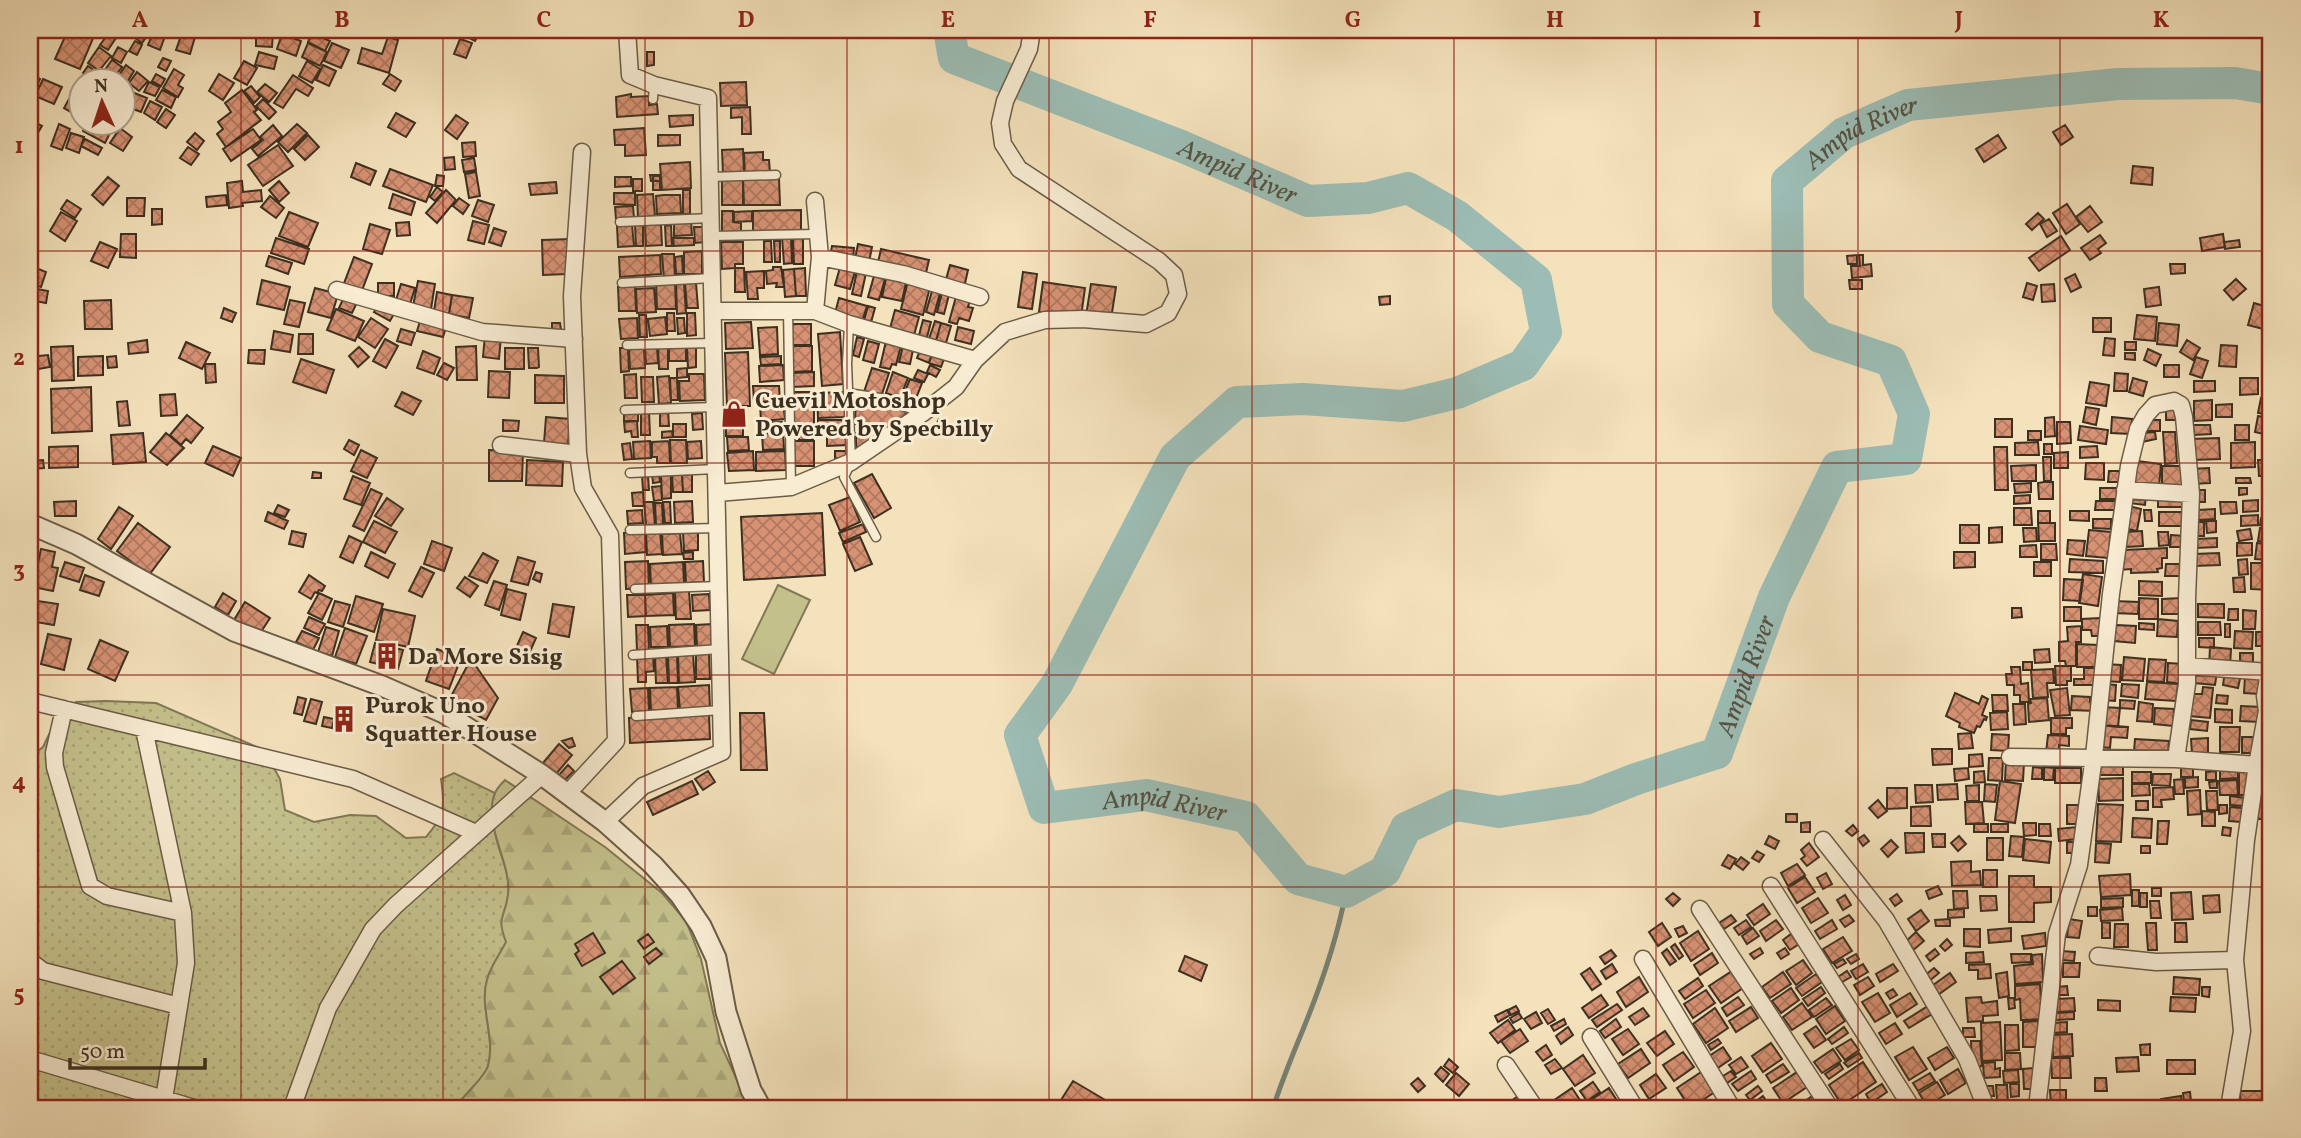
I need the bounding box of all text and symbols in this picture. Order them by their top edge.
text: A [132,5,148,37]
text: B [334,5,350,37]
text: C [537,5,551,37]
text: D [738,5,755,37]
text: E [941,5,955,37]
text: F [1143,5,1157,37]
text: G [1345,5,1361,37]
text: H [1546,5,1564,37]
text: I [1753,5,1761,37]
text: J [1954,5,1963,37]
text: K [2153,5,2170,37]
north arrow [66,66,136,136]
text: N [94,74,109,100]
water label: Ampid River [1796,88,1919,180]
water label: Ampid River [1171,130,1303,214]
text: 1 [14,131,24,163]
text: 2 [13,343,25,375]
place label: Cuevil Motoshop Powered by Specbilly [755,385,994,447]
shop icon: Cuevil Motoshop Powered by Specbilly [719,399,749,429]
text: 3 [13,555,25,587]
water label: Ampid River [1708,610,1786,743]
building icon: Da More Sisig [372,641,402,671]
place label: Da More Sisig [408,641,563,675]
place label: Purok Uno Squatter House [365,690,537,752]
building icon: Purok Uno Squatter House [329,704,359,734]
text: 4 [12,767,26,799]
water label: Ampid River [1099,778,1230,832]
text: 5 [13,979,25,1011]
scale bar [70,1026,205,1070]
text: 50 m [80,1038,125,1067]

